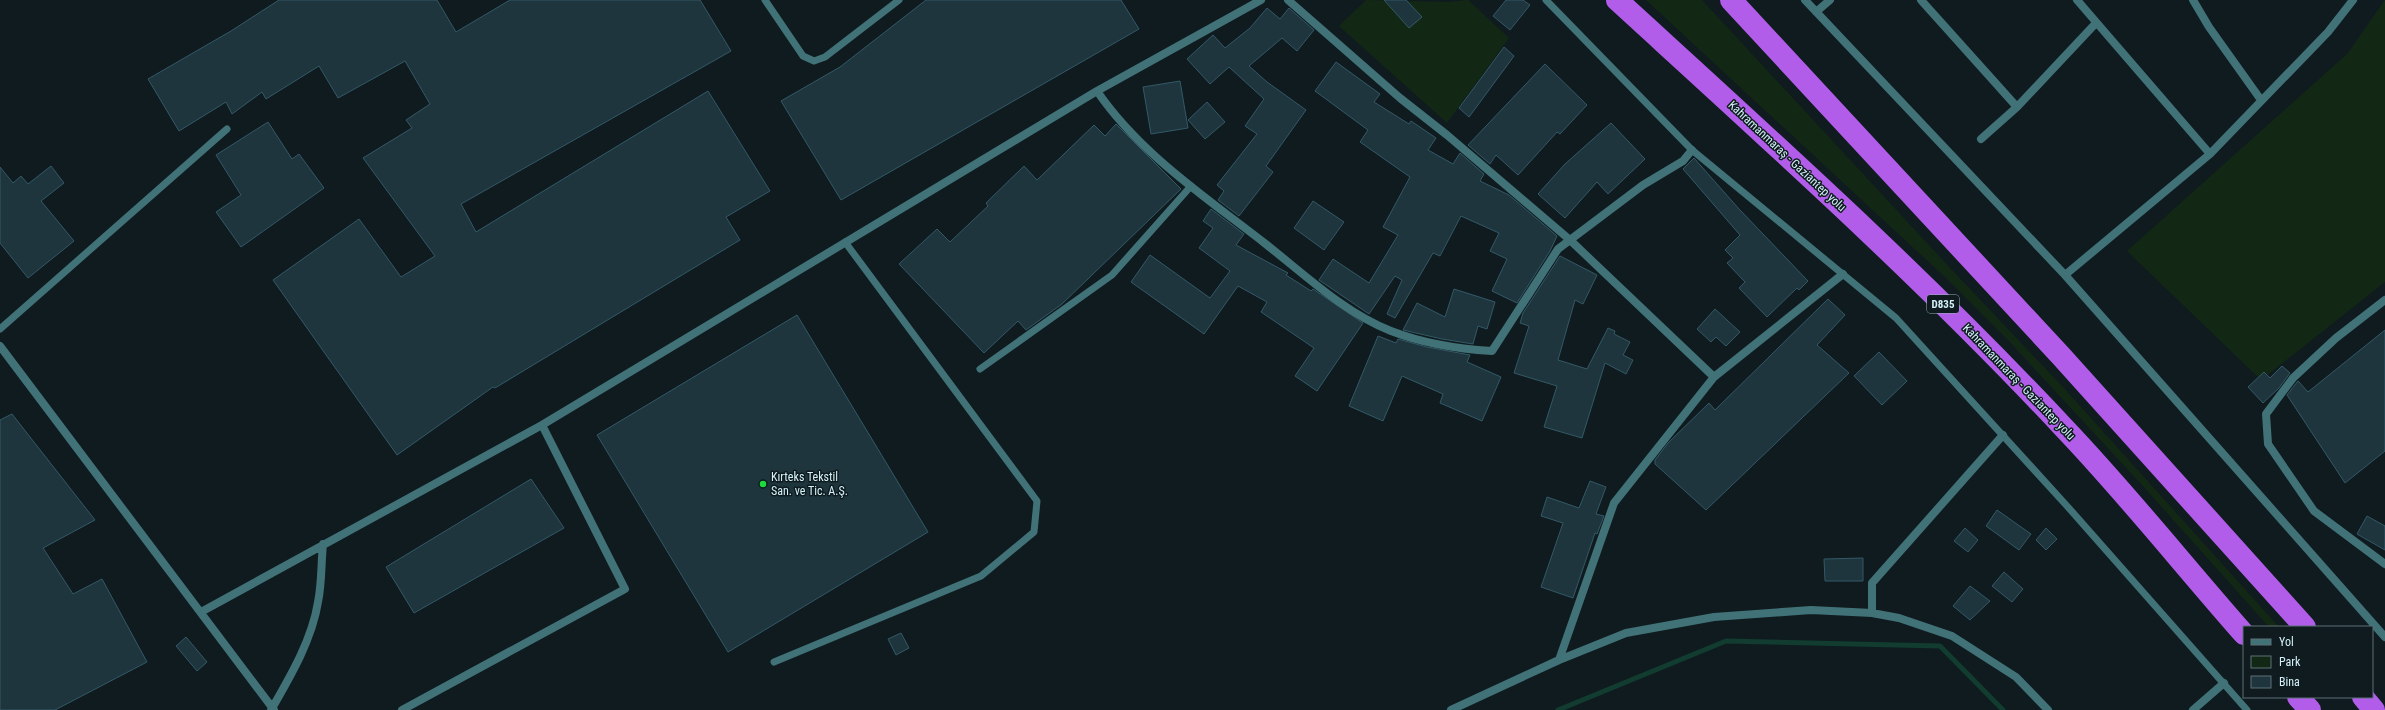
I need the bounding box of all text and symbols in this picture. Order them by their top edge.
street label: Kahramanmaraş - Gaziantep yolu [1725,98,1849,214]
road number: D835 [1927,295,1959,313]
street label: Kahramanmaraş - Gaziantep yolu [1960,321,2078,443]
place label: Kırteks Tekstil San. ve Tic. A.Ş. [771,470,848,498]
marker: Kırteks Tekstil San. ve Tic. A.Ş. [758,479,768,489]
legend [2243,626,2373,698]
text: Yol [2279,635,2294,649]
text: Park [2279,655,2301,669]
text: Bina [2279,675,2300,689]

